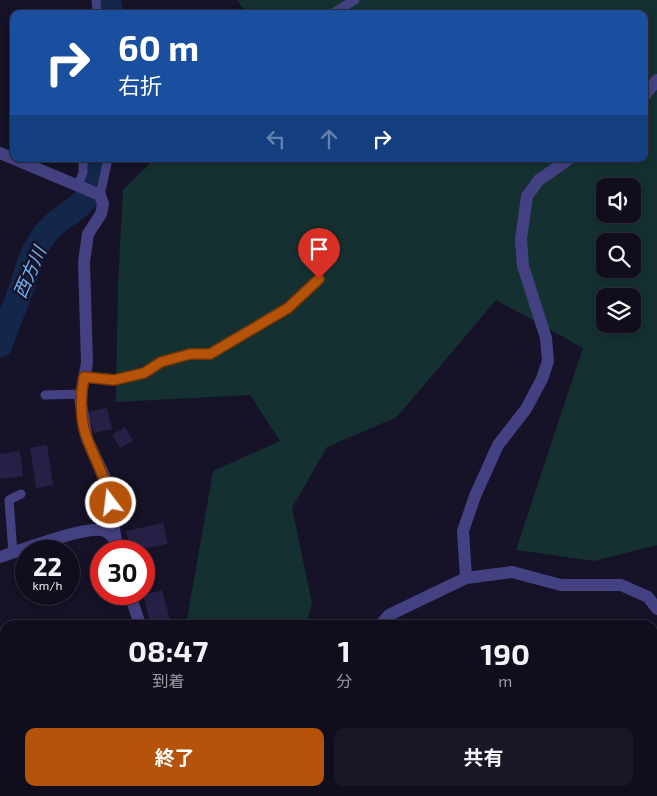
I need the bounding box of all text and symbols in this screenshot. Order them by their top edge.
text: 60 m [118,26,199,68]
icon: right [35,30,100,95]
text: 右折 [118,72,162,98]
icon: left [262,125,290,153]
icon: ahead [315,125,343,153]
icon: right [368,125,396,153]
map controls [596,178,641,333]
button: sound [596,178,641,223]
pin [298,228,340,279]
button: search [596,233,641,278]
icon: arrive [305,235,333,263]
water label: 西方川 [8,241,51,301]
button: layers [596,288,641,333]
position arrow [84,476,136,528]
speed limit sign: 30 [90,540,155,605]
text: 22 [33,551,62,581]
text: km/h [33,578,62,592]
text: 08:47 [128,632,208,668]
text: 1 [338,632,351,668]
text: 190 [480,635,530,671]
text: 到着 [152,671,184,690]
text: 分 [336,671,352,690]
text: m [498,671,512,690]
button: 終了 [25,728,324,786]
button: 共有 [334,728,633,786]

